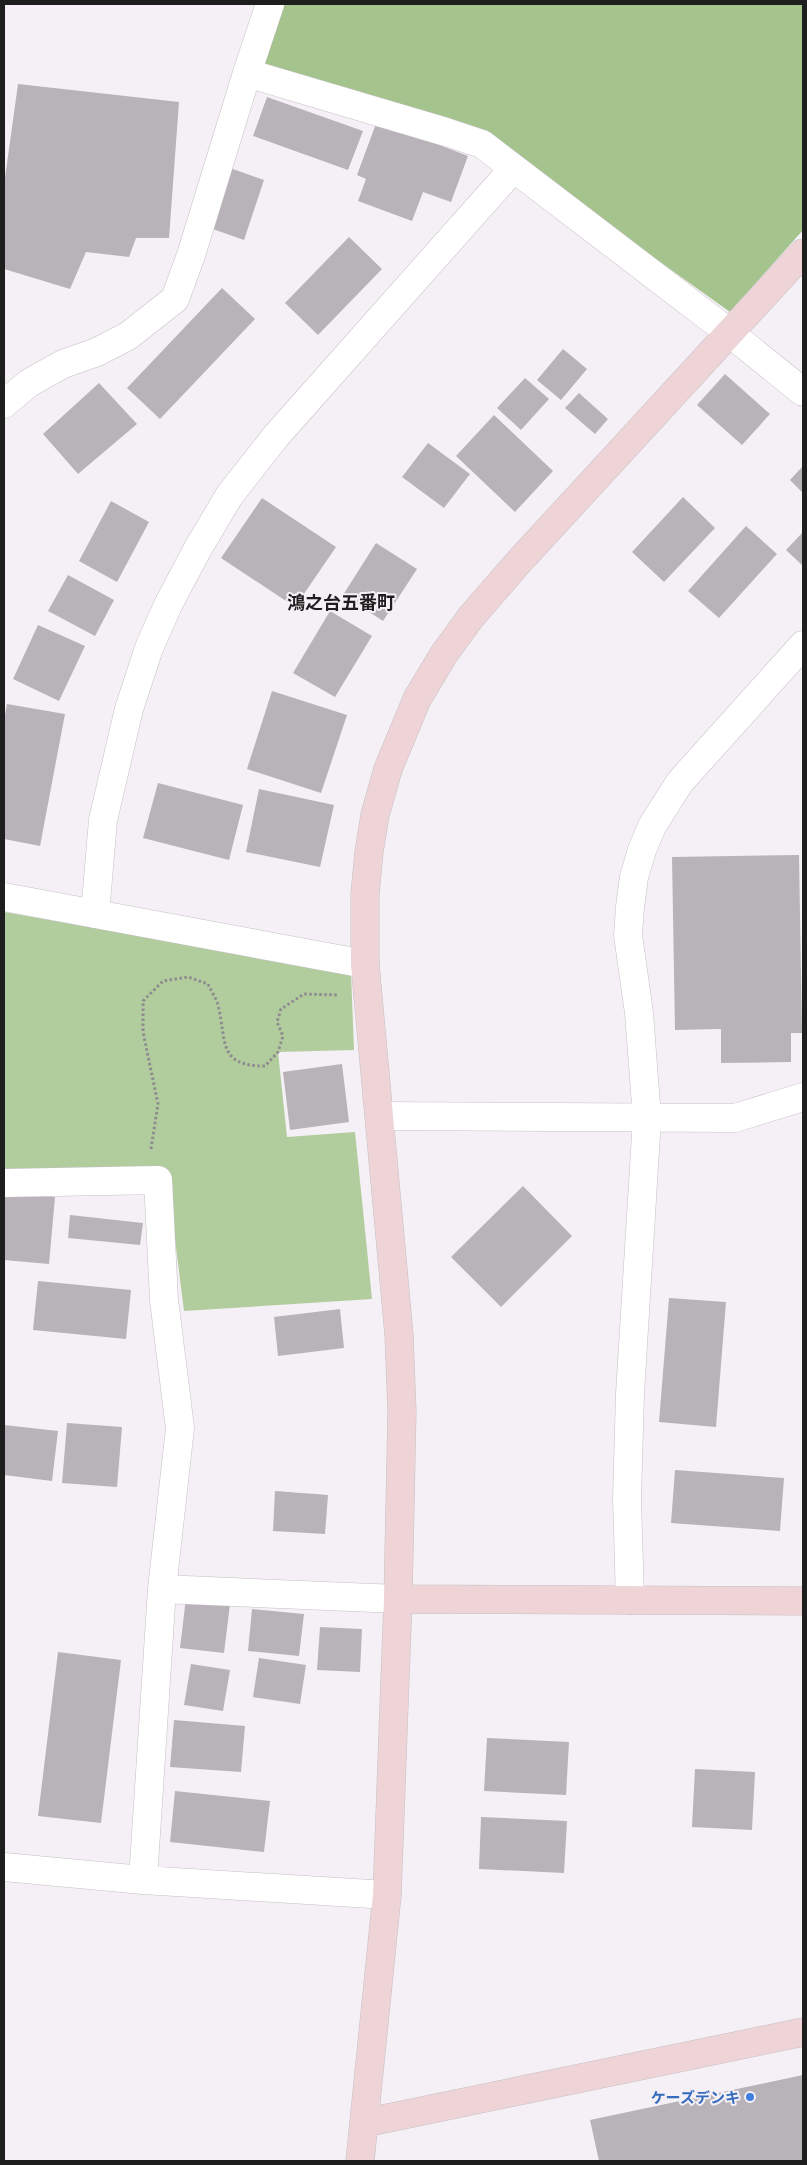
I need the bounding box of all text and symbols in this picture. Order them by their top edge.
district label: 鴻之台五番町 [287,591,395,613]
place label: ケーズデンキ [651,2088,740,2106]
marker: ケーズデンキ [744,2091,756,2103]

